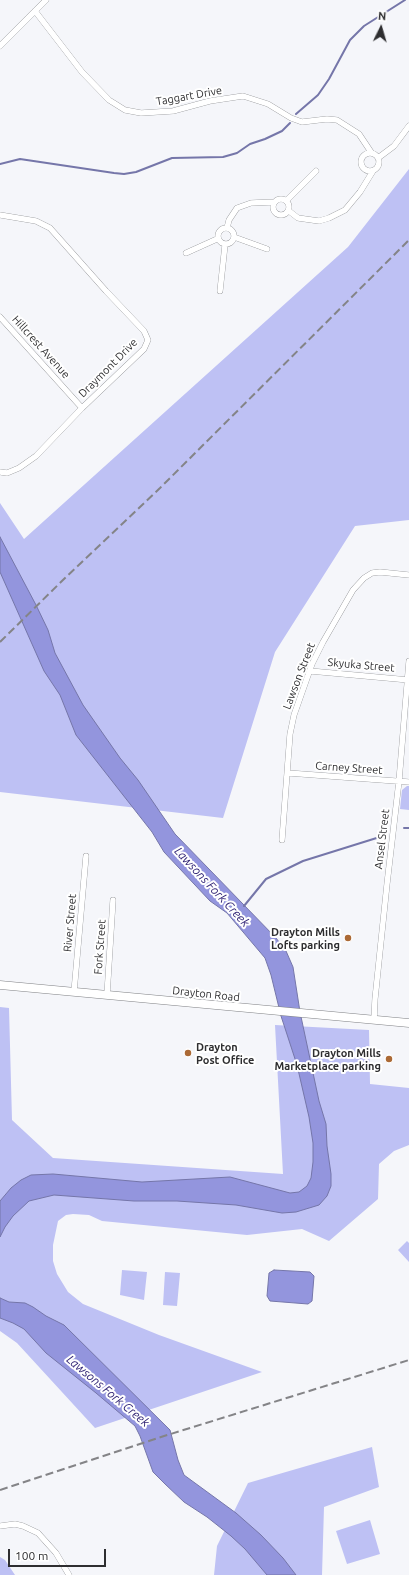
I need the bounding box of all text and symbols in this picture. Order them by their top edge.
north arrow [361,8,401,48]
text: N [377,10,387,22]
street label: Taggart Drive [155,84,223,108]
street label: Hillcrest Avenue [9,313,73,381]
street label: Draymont Drive [76,336,140,400]
street label: Lawson Street [280,641,318,711]
street label: Skyuka Street [327,655,395,675]
street label: Carney Street [315,759,383,777]
street label: Ansel Street [372,808,392,870]
water label: Lawsons Fork Creek [171,844,253,930]
street label: River Street [61,893,79,953]
street label: Fork Street [91,919,109,975]
place label: Drayton Mills Lofts parking [271,925,340,951]
marker: Drayton Mills Lofts parking [343,933,353,943]
street label: Drayton Road [172,984,240,1004]
place label: Drayton Post Office [196,1040,254,1066]
place label: Drayton Mills Marketplace parking [274,1046,381,1072]
marker: Drayton Post Office [183,1048,193,1058]
marker: Drayton Mills Marketplace parking [384,1054,394,1064]
water label: Lawsons Fork Creek [64,1352,152,1430]
scale bar [10,1541,108,1567]
text: 100 m [15,1549,48,1562]

